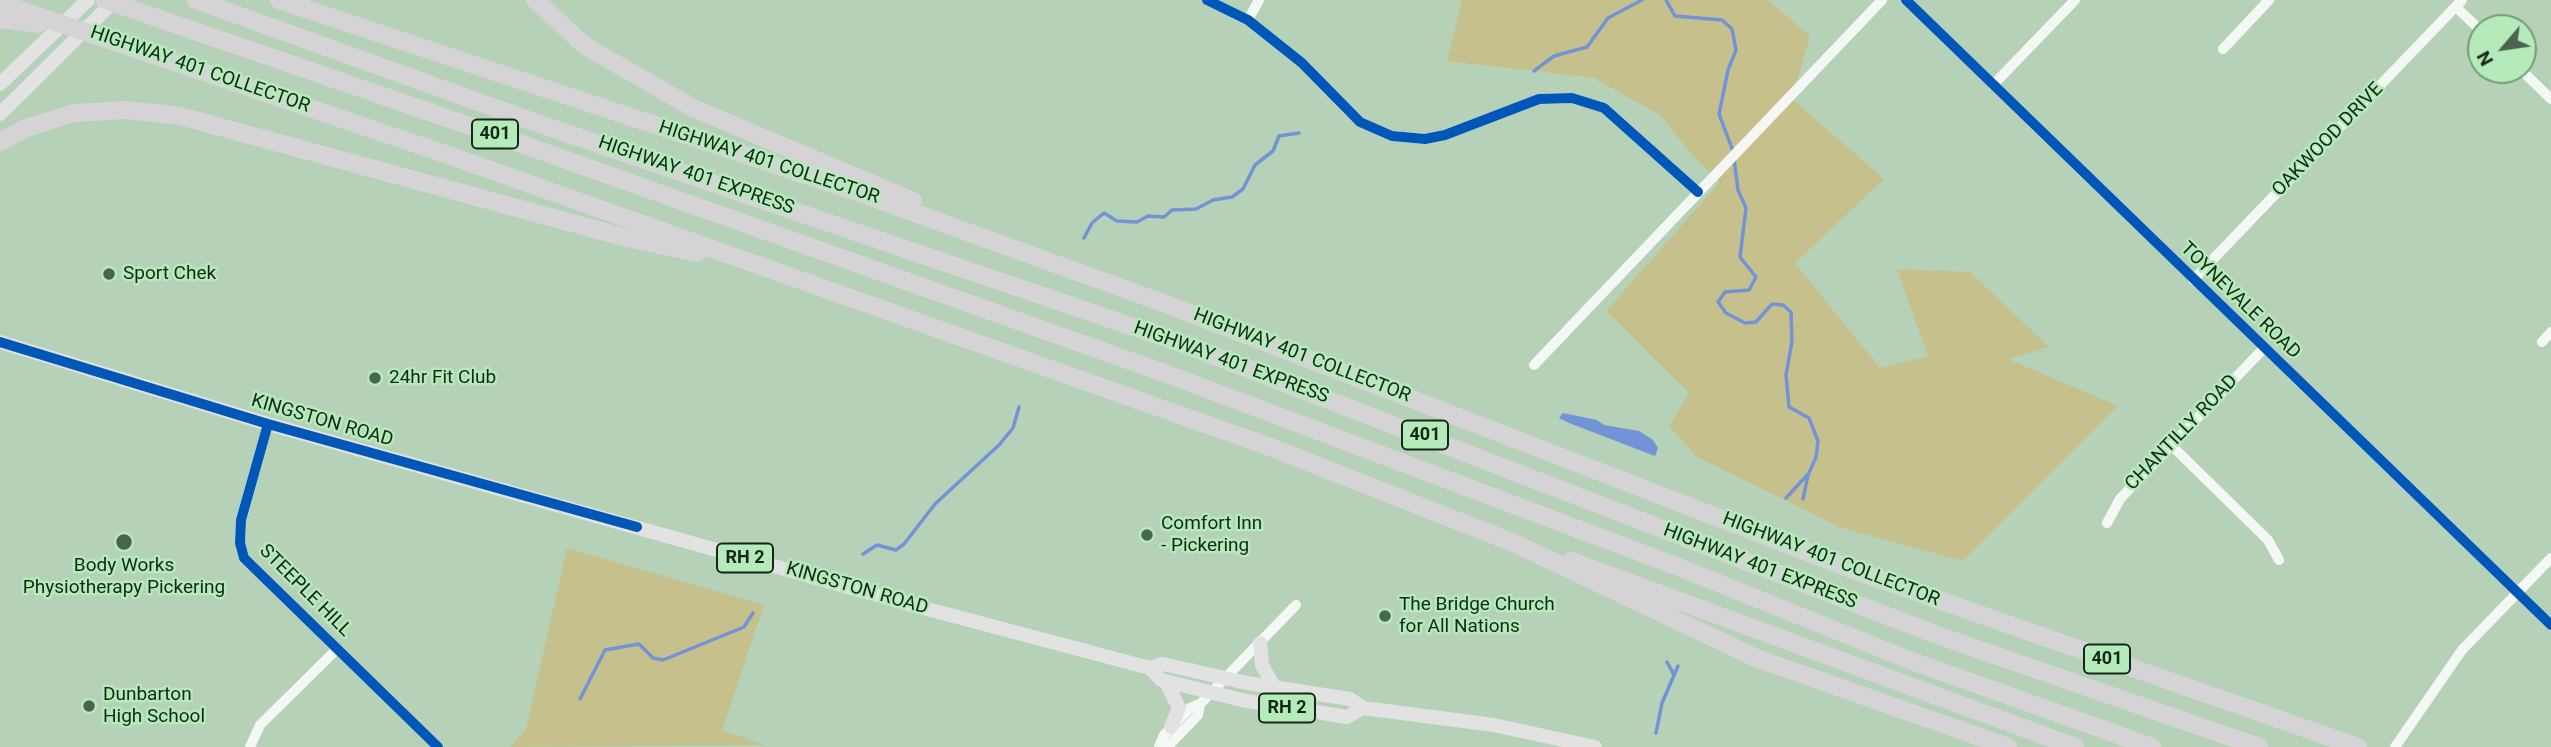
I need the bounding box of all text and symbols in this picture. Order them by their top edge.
north arrow [2467,14,2537,84]
street label: HIGHWAY 401 COLLECTOR [87,22,313,118]
text: N [2472,47,2498,70]
street label: OAKWOOD DRIVE [2268,78,2388,202]
street label: HIGHWAY 401 COLLECTOR [656,117,882,209]
road number: 401 [472,119,518,148]
street label: HIGHWAY 401 EXPRESS [595,132,797,220]
street label: TOYNEVALE ROAD [2175,238,2305,364]
place label: Sport Chek [123,263,216,285]
marker: Sport Chek [101,266,117,282]
street label: HIGHWAY 401 COLLECTOR [1190,304,1414,408]
street label: HIGHWAY 401 EXPRESS [1130,317,1332,409]
place label: 24hr Fit Club [389,367,496,389]
marker: 24hr Fit Club [367,370,383,386]
street label: CHANTILLY ROAD [2121,370,2243,496]
street label: KINGSTON ROAD [248,390,396,452]
road number: 401 [1402,421,1448,450]
street label: HIGHWAY 401 COLLECTOR [1719,508,1943,612]
place label: Comfort Inn - Pickering [1161,513,1262,557]
street label: HIGHWAY 401 EXPRESS [1660,519,1860,615]
marker: Comfort Inn - Pickering [1139,527,1155,543]
marker: Body Works Physiotherapy Pickering [114,532,134,552]
street label: STEEPLE HILL [254,540,356,642]
road number: RH 2 [717,544,773,572]
place label: Body Works Physiotherapy Pickering [23,555,225,599]
street label: KINGSTON ROAD [783,558,931,620]
place label: The Bridge Church for All Nations [1399,594,1555,638]
marker: The Bridge Church for All Nations [1377,608,1393,624]
road number: 401 [2084,644,2130,674]
place label: Dunbarton High School [103,684,205,728]
road number: RH 2 [1259,694,1315,722]
marker: Dunbarton High School [81,698,97,714]

